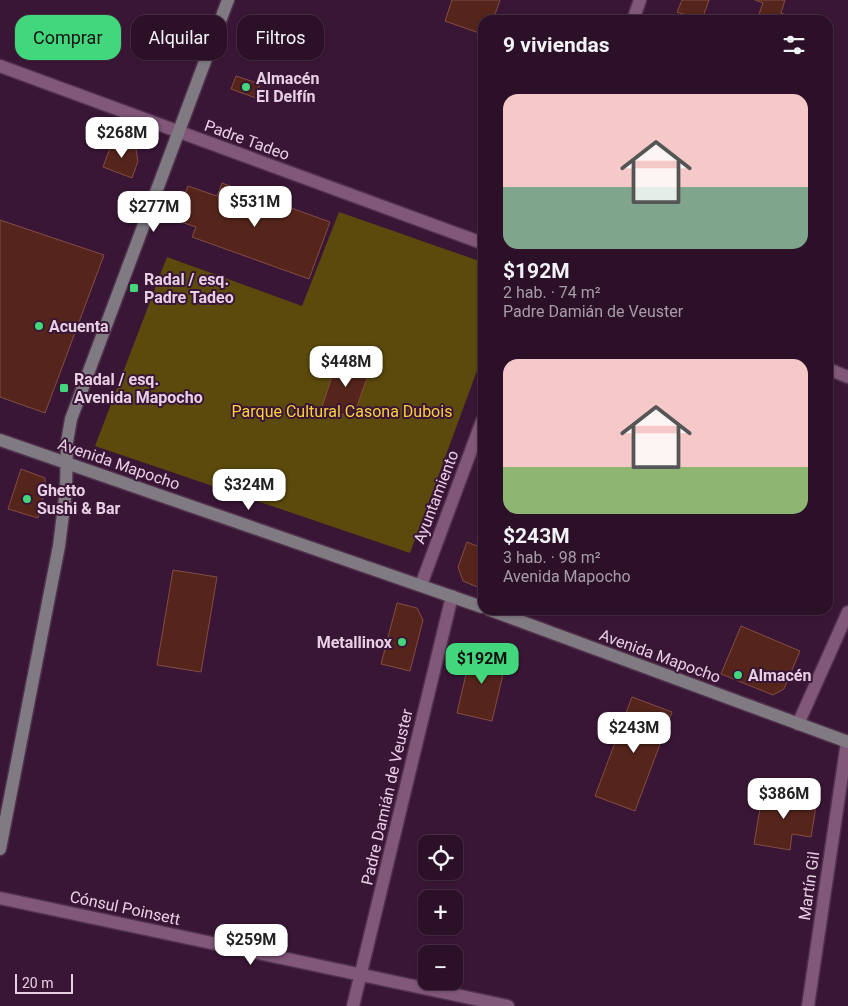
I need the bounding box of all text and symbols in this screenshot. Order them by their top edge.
chip: Comprar [15,15,121,60]
chip: Alquilar [131,15,227,60]
chip: Filtros [237,15,324,60]
icon: filters [780,31,808,59]
text: 9 viviendas [503,33,610,57]
place label: Almacén El Delfín [256,69,319,106]
marker: Almacén El Delfín [240,81,252,93]
pin: $268M [87,116,157,159]
street label: Padre Tadeo [202,116,292,164]
text: $268M [97,123,147,142]
icon: home [611,127,701,217]
pin: $531M [220,186,290,228]
pin: $277M [119,190,189,233]
text: $531M [230,192,280,211]
text: $277M [129,197,179,216]
text: $192M [503,259,570,283]
place label: Radal / esq. Padre Tadeo [144,270,234,307]
marker: Radal / esq. Padre Tadeo [128,282,140,294]
text: 2 hab. · 74 m² [503,283,601,302]
text: Padre Damián de Veuster [503,302,683,321]
place label: Acuenta [49,317,109,336]
marker: Acuenta [33,320,45,332]
pin: $448M [311,346,381,388]
text: $448M [321,352,371,371]
place label: Radal / esq. Avenida Mapocho [74,370,203,407]
marker: Radal / esq. Avenida Mapocho [58,382,70,394]
icon: home [611,392,701,482]
park label: Parque Cultural Casona Dubois [232,402,452,421]
street label: Avenida Mapocho [56,434,182,494]
street label: Ayuntamiento [409,448,463,546]
pin: $324M [214,468,284,511]
text: $324M [224,475,274,494]
place label: Ghetto Sushi & Bar [37,481,120,518]
marker: Ghetto Sushi & Bar [21,493,33,505]
text: $243M [503,524,570,548]
text: 3 hab. · 98 m² [503,548,601,567]
text: Avenida Mapocho [503,567,631,586]
street label: Avenida Mapocho [597,625,723,687]
place label: Metallinox [317,633,393,652]
marker: Metallinox [396,636,408,648]
pin: $192M [447,642,517,685]
text: $192M [457,649,507,668]
place label: Almacén [748,666,811,685]
marker: Almacén [732,669,744,681]
street label: Padre Damián de Veuster [357,707,417,887]
pin: $243M [599,712,669,754]
text: $243M [609,718,659,737]
pin: $386M [749,778,819,820]
text: $386M [759,784,809,803]
map controls [418,835,463,990]
button: locate [418,835,463,880]
street label: Martín Gil [795,850,823,922]
street label: Cónsul Poinsett [68,887,182,929]
button: + [418,890,463,935]
pin: $259M [216,924,286,966]
text: $259M [226,930,276,949]
button: − [418,945,463,990]
scale bar [15,971,72,994]
text: 20 m [22,975,54,991]

